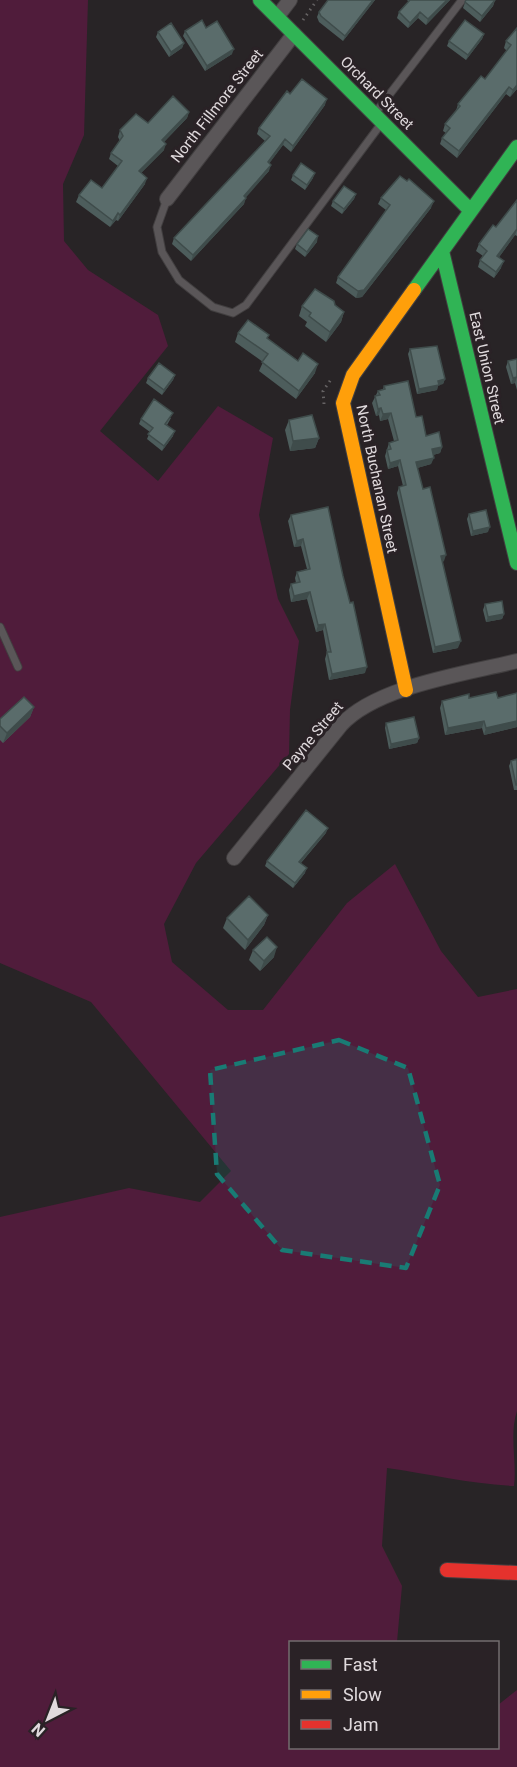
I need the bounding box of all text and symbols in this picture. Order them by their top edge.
street label: North Fillmore Street [167,46,267,166]
street label: Orchard Street [337,53,417,133]
street label: East Union Street [465,310,509,426]
street label: North Buchanan Street [352,403,402,555]
street label: Payne Street [279,698,347,774]
legend [289,1641,499,1749]
text: Fast [343,1654,378,1675]
text: Slow [343,1684,382,1705]
north arrow [18,1689,78,1749]
text: Jam [343,1714,379,1735]
text: N [28,1719,49,1741]

